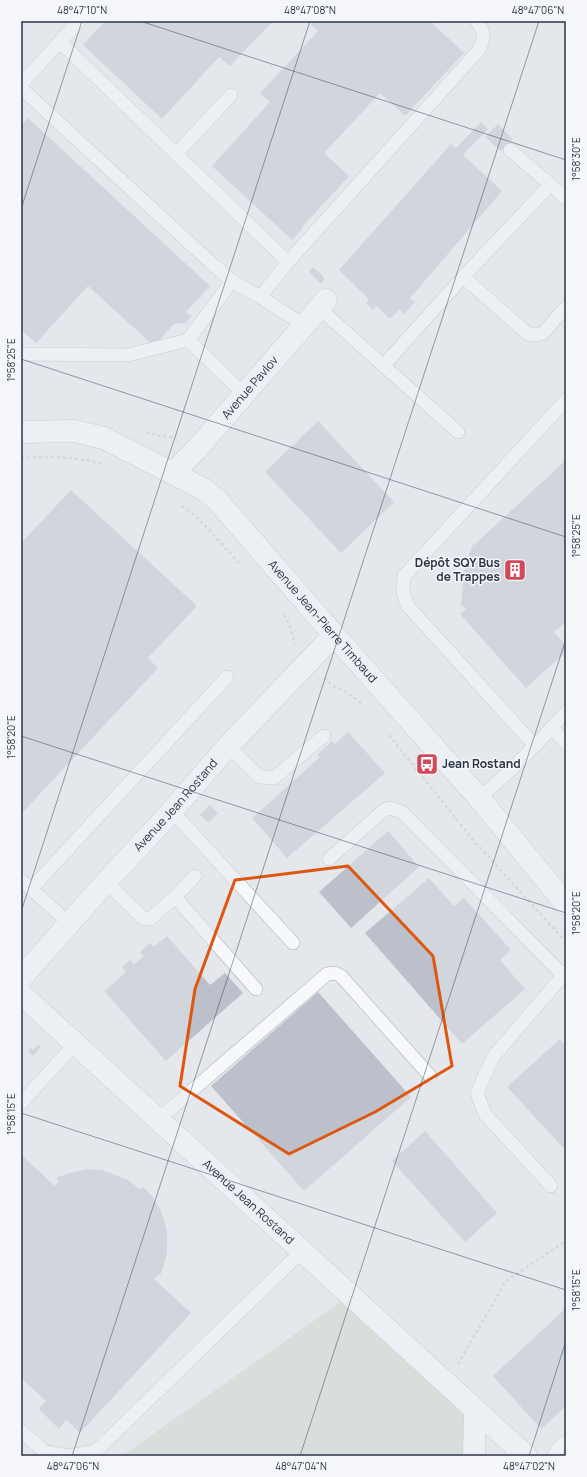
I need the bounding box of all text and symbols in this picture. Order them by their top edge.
text: 48°47'10"N [57,3,107,17]
text: 48°47'08"N [284,3,336,17]
text: 48°47'06"N [512,3,564,17]
text: 1°58'30"E [569,137,583,181]
text: 1°58'25"E [4,338,18,382]
street label: Avenue Pavlov [217,352,282,423]
text: 1°58'25"E [569,514,583,558]
place label: Dépôt SQY Bus de Trappes [415,554,500,585]
street label: Avenue Jean-Pierre Timbaud [265,556,382,686]
building icon: Dépôt SQY Bus de Trappes [502,557,528,583]
text: 1°58'20"E [4,715,18,759]
bus stop icon: Jean Rostand [414,751,440,777]
street label: Avenue Jean Rostand [130,755,221,855]
place label: Jean Rostand [442,755,521,772]
text: 1°58'20"E [569,891,583,935]
text: 1°58'15"E [4,1093,18,1135]
street label: Avenue Jean Rostand [199,1155,298,1248]
text: 1°58'15"E [569,1269,583,1311]
text: 48°47'06"N [47,1459,99,1473]
text: 48°47'04"N [275,1459,327,1473]
text: 48°47'02"N [503,1459,555,1473]

